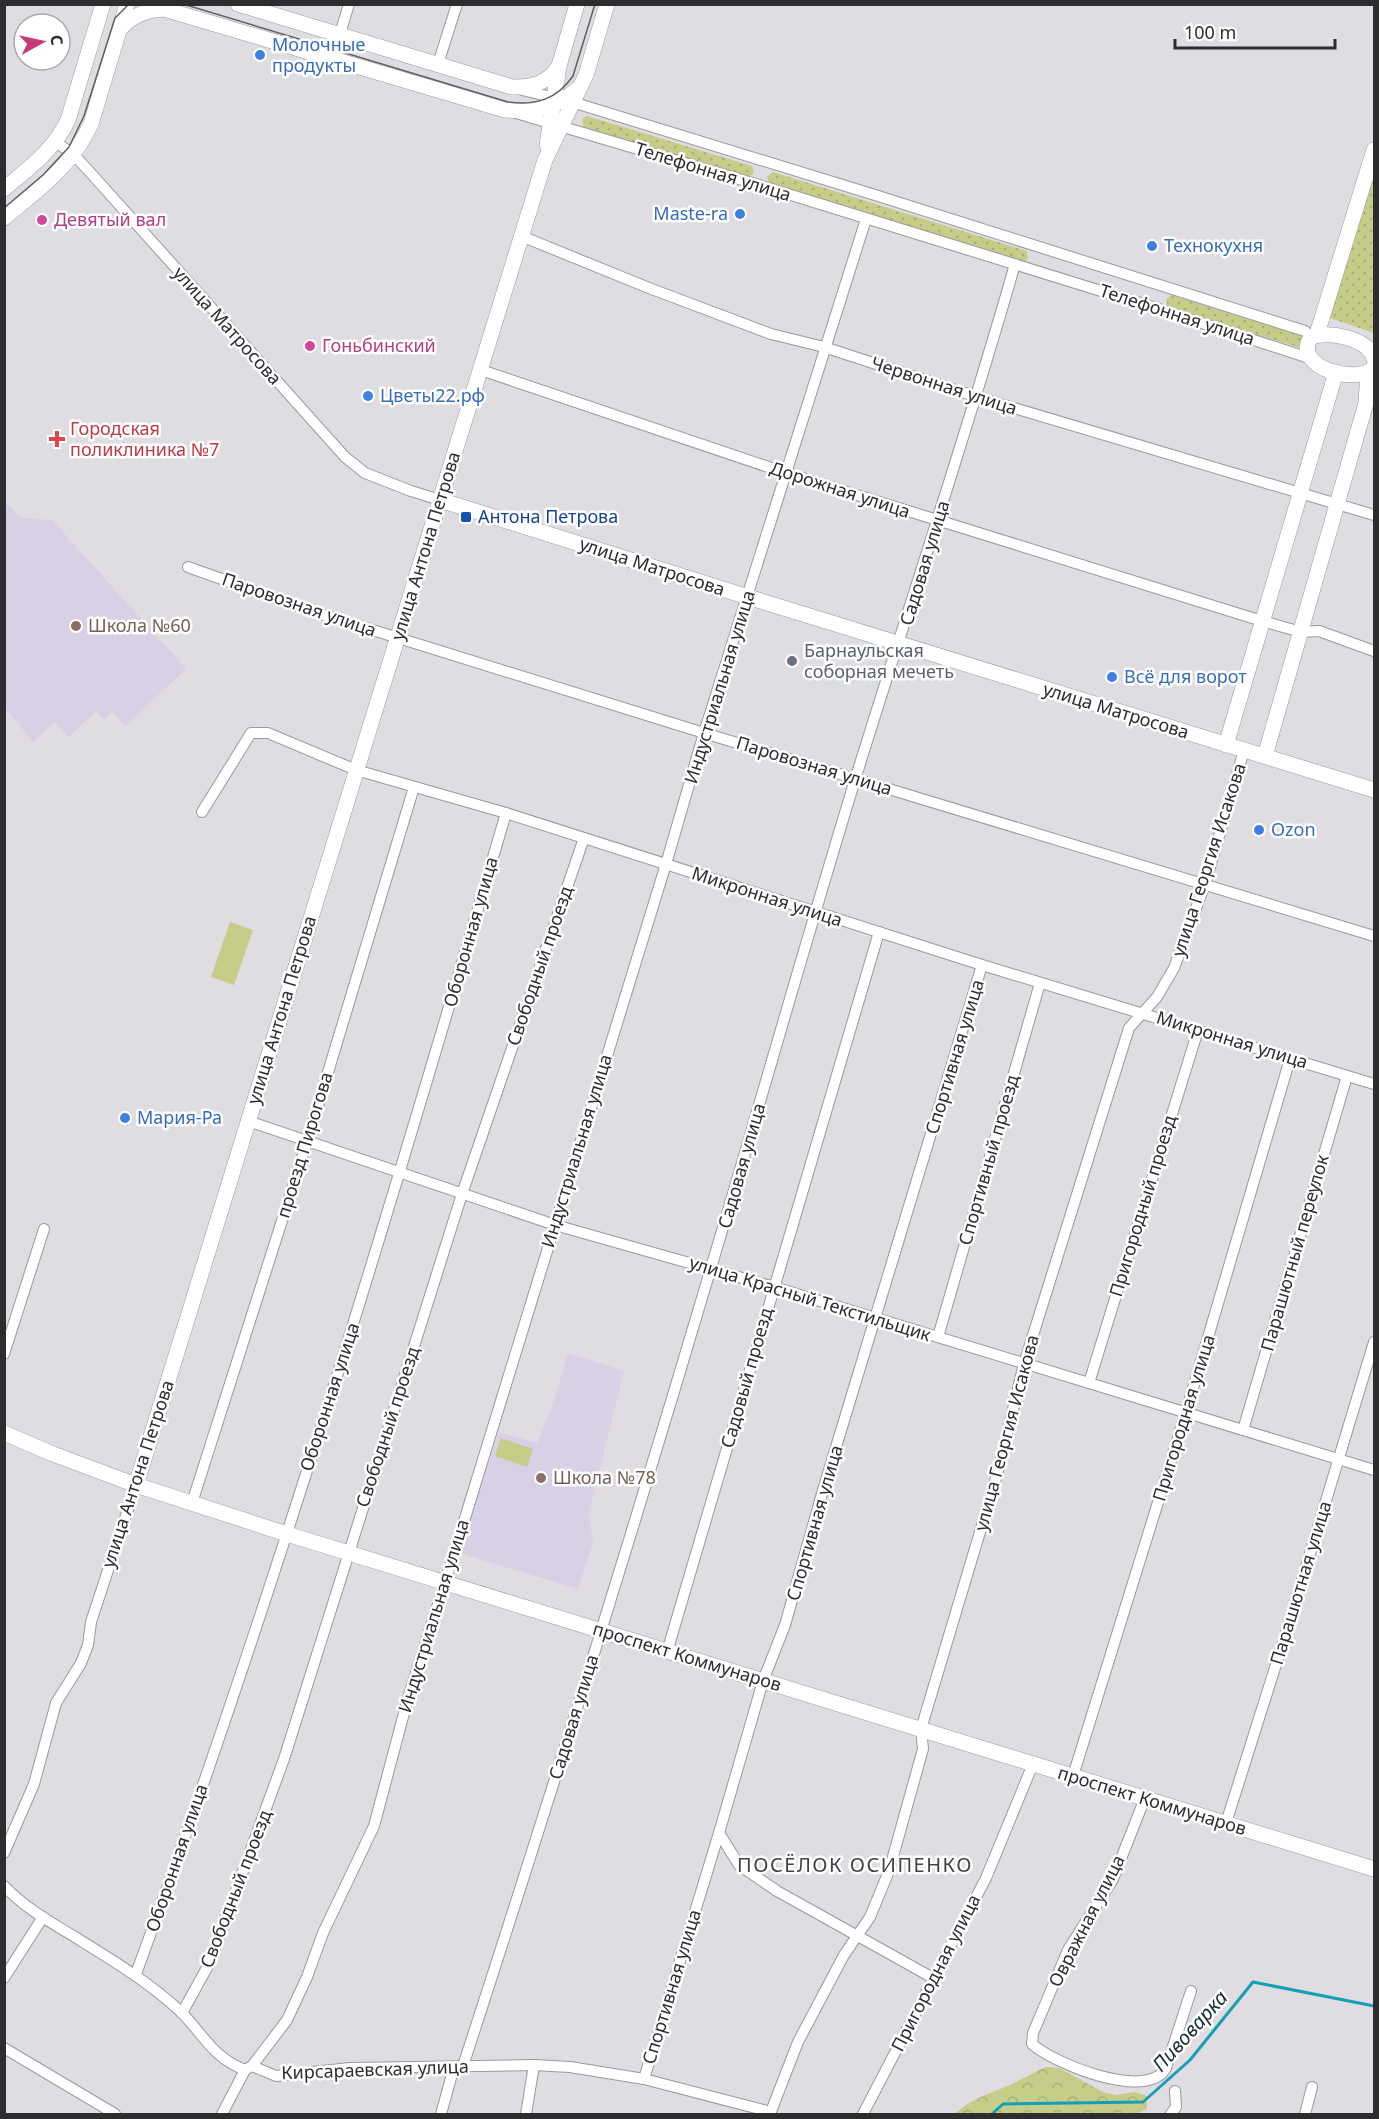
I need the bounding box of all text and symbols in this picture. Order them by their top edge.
north arrow [12,12,72,72]
scale bar [1175,12,1336,50]
text: 100 m [1184,20,1236,44]
place label: Молочные продукты [272,32,365,77]
text: С [45,33,68,47]
marker: Молочные продукты [253,48,267,62]
street label: Телефонная улица [632,136,794,206]
place label: Maste-ra [653,201,728,225]
place label: Девятый вал [54,207,166,231]
marker: Maste-ra [733,207,747,221]
marker: Девятый вал [35,213,49,227]
place label: Технокухня [1164,233,1263,257]
marker: Технокухня [1145,239,1159,253]
street label: улица Матросова [168,261,287,390]
street label: Телефонная улица [1097,278,1258,350]
place label: Гоньбинский [322,333,436,357]
marker: Гоньбинский [303,339,317,353]
street label: Червонная улица [868,350,1020,420]
place label: Цветы22.рф [380,383,485,407]
marker: Цветы22.рф [361,389,375,403]
place label: Городская поликлиника №7 [70,416,219,461]
marker: Городская поликлиника №7 [48,430,66,448]
street label: улица Антона Петрова [385,448,465,643]
street label: Дорожная улица [767,455,913,523]
street label: Садовая улица [894,497,954,628]
place label: Антона Петрова [478,504,618,528]
marker: Антона Петрова [459,510,473,524]
street label: улица Матросова [577,531,728,601]
street label: Паровозная улица [219,566,380,642]
street label: Индустриальная улица [678,587,760,786]
place label: Школа №60 [88,613,191,637]
marker: Школа №60 [69,619,83,633]
place label: Барнаульская соборная мечеть [804,638,954,683]
marker: Барнаульская соборная мечеть [785,654,799,668]
place label: Всё для ворот [1124,664,1247,688]
marker: Всё для ворот [1105,670,1119,684]
street label: улица Матросова [1040,676,1192,744]
street label: Паровозная улица [734,730,895,800]
street label: улица Георгия Исакова [1165,760,1251,960]
place label: Ozon [1271,817,1316,841]
marker: Ozon [1252,823,1266,837]
street label: Оборонная улица [437,854,503,1010]
street label: Микронная улица [689,860,846,932]
street label: Свободный проезд [500,883,578,1049]
street label: улица Антона Петрова [241,912,321,1107]
street label: Спортивная улица [919,976,989,1137]
street label: Микронная улица [1154,1005,1311,1073]
street label: Индустриальная улица [535,1051,617,1250]
street label: проезд Пирогова [270,1069,338,1221]
street label: Спортивный проезд [952,1072,1024,1248]
street label: Садовая улица [712,1100,770,1231]
place label: Мария-Ра [137,1105,222,1129]
marker: Мария-Ра [118,1111,132,1125]
street label: Пригородный проезд [1103,1112,1181,1300]
street label: Парашютный переулок [1254,1151,1334,1354]
street label: улица Красный Текстильщик [687,1250,934,1346]
street label: Садовый проезд [715,1305,778,1451]
street label: Оборонная улица [294,1319,364,1474]
street label: Пригородная улица [1146,1331,1220,1504]
street label: улица Георгия Исакова [968,1332,1044,1534]
street label: Свободный проезд [350,1343,424,1510]
street label: улица Антона Петрова [95,1377,179,1571]
street label: Спортивная улица [780,1442,848,1603]
place label: Школа №78 [553,1465,656,1489]
marker: Школа №78 [534,1471,548,1485]
street label: Парашютная улица [1264,1498,1336,1667]
street label: Индустриальная улица [392,1516,474,1715]
street label: проспект Коммунаров [590,1616,785,1696]
street label: Садовая улица [543,1651,603,1782]
street label: проспект Коммунаров [1055,1760,1250,1840]
street label: Оборонная улица [139,1780,213,1935]
street label: Свободный проезд [194,1806,276,1971]
street label: Овражная улица [1042,1850,1130,1991]
district label: ПОСЁЛОК ОСИПЕНКО [737,1851,973,1878]
street label: Пригородная улица [885,1890,985,2055]
street label: Спортивная улица [636,1906,706,2067]
water label: Пивоварка [1146,1984,1233,2077]
street label: Кирсараевская улица [281,2054,469,2084]

